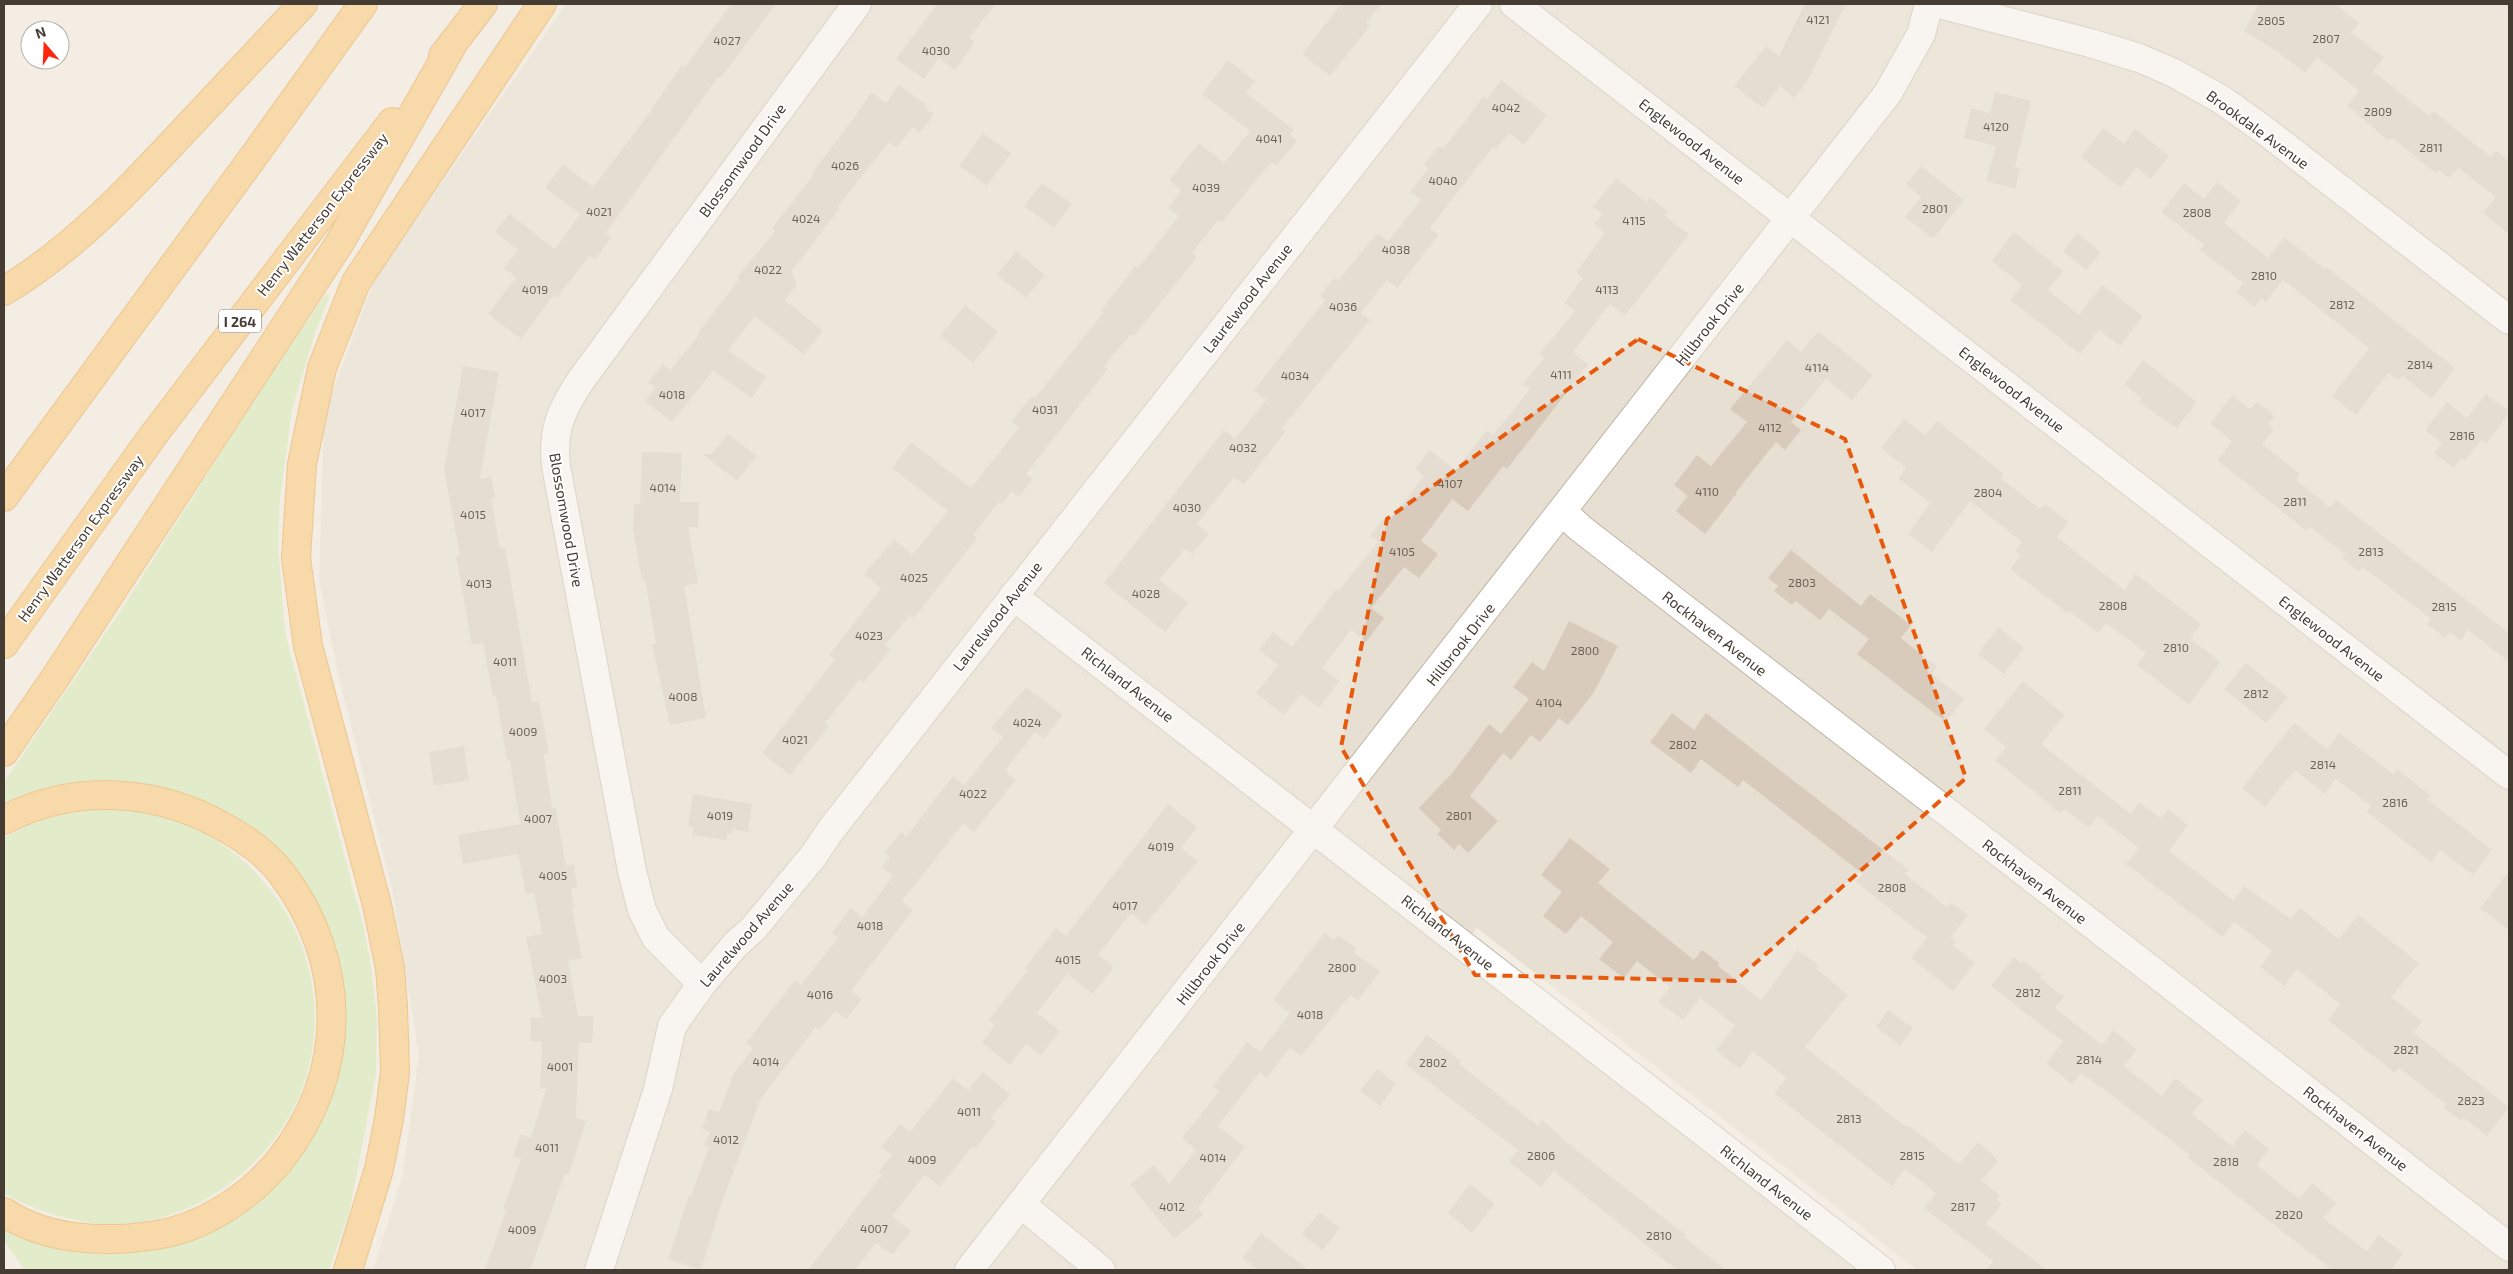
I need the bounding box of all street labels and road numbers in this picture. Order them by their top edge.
street label: Brookdale Avenue [2203,86,2313,172]
street label: Englewood Avenue [1636,94,1748,188]
street label: Blossomwood Drive [695,100,789,220]
street label: Henry Watterson Expressway [253,129,391,299]
street label: Laurelwood Avenue [1199,240,1295,356]
street label: Hillbrook Drive [1671,279,1747,369]
road number: I 264 [219,310,261,332]
street label: Englewood Avenue [1956,342,2068,436]
street label: Henry Watterson Expressway [13,451,147,625]
street label: Blossomwood Drive [546,451,588,589]
street label: Laurelwood Avenue [949,558,1045,674]
street label: Rockhaven Avenue [1659,587,1771,679]
street label: Englewood Avenue [2276,591,2388,685]
street label: Hillbrook Drive [1422,599,1498,689]
street label: Richland Avenue [1078,642,1178,726]
street label: Rockhaven Avenue [1979,835,2091,927]
street label: Laurelwood Avenue [695,878,797,990]
street label: Richland Avenue [1398,890,1498,974]
street label: Hillbrook Drive [1172,918,1248,1008]
street label: Rockhaven Avenue [2300,1082,2412,1174]
street label: Richland Avenue [1717,1140,1817,1224]

